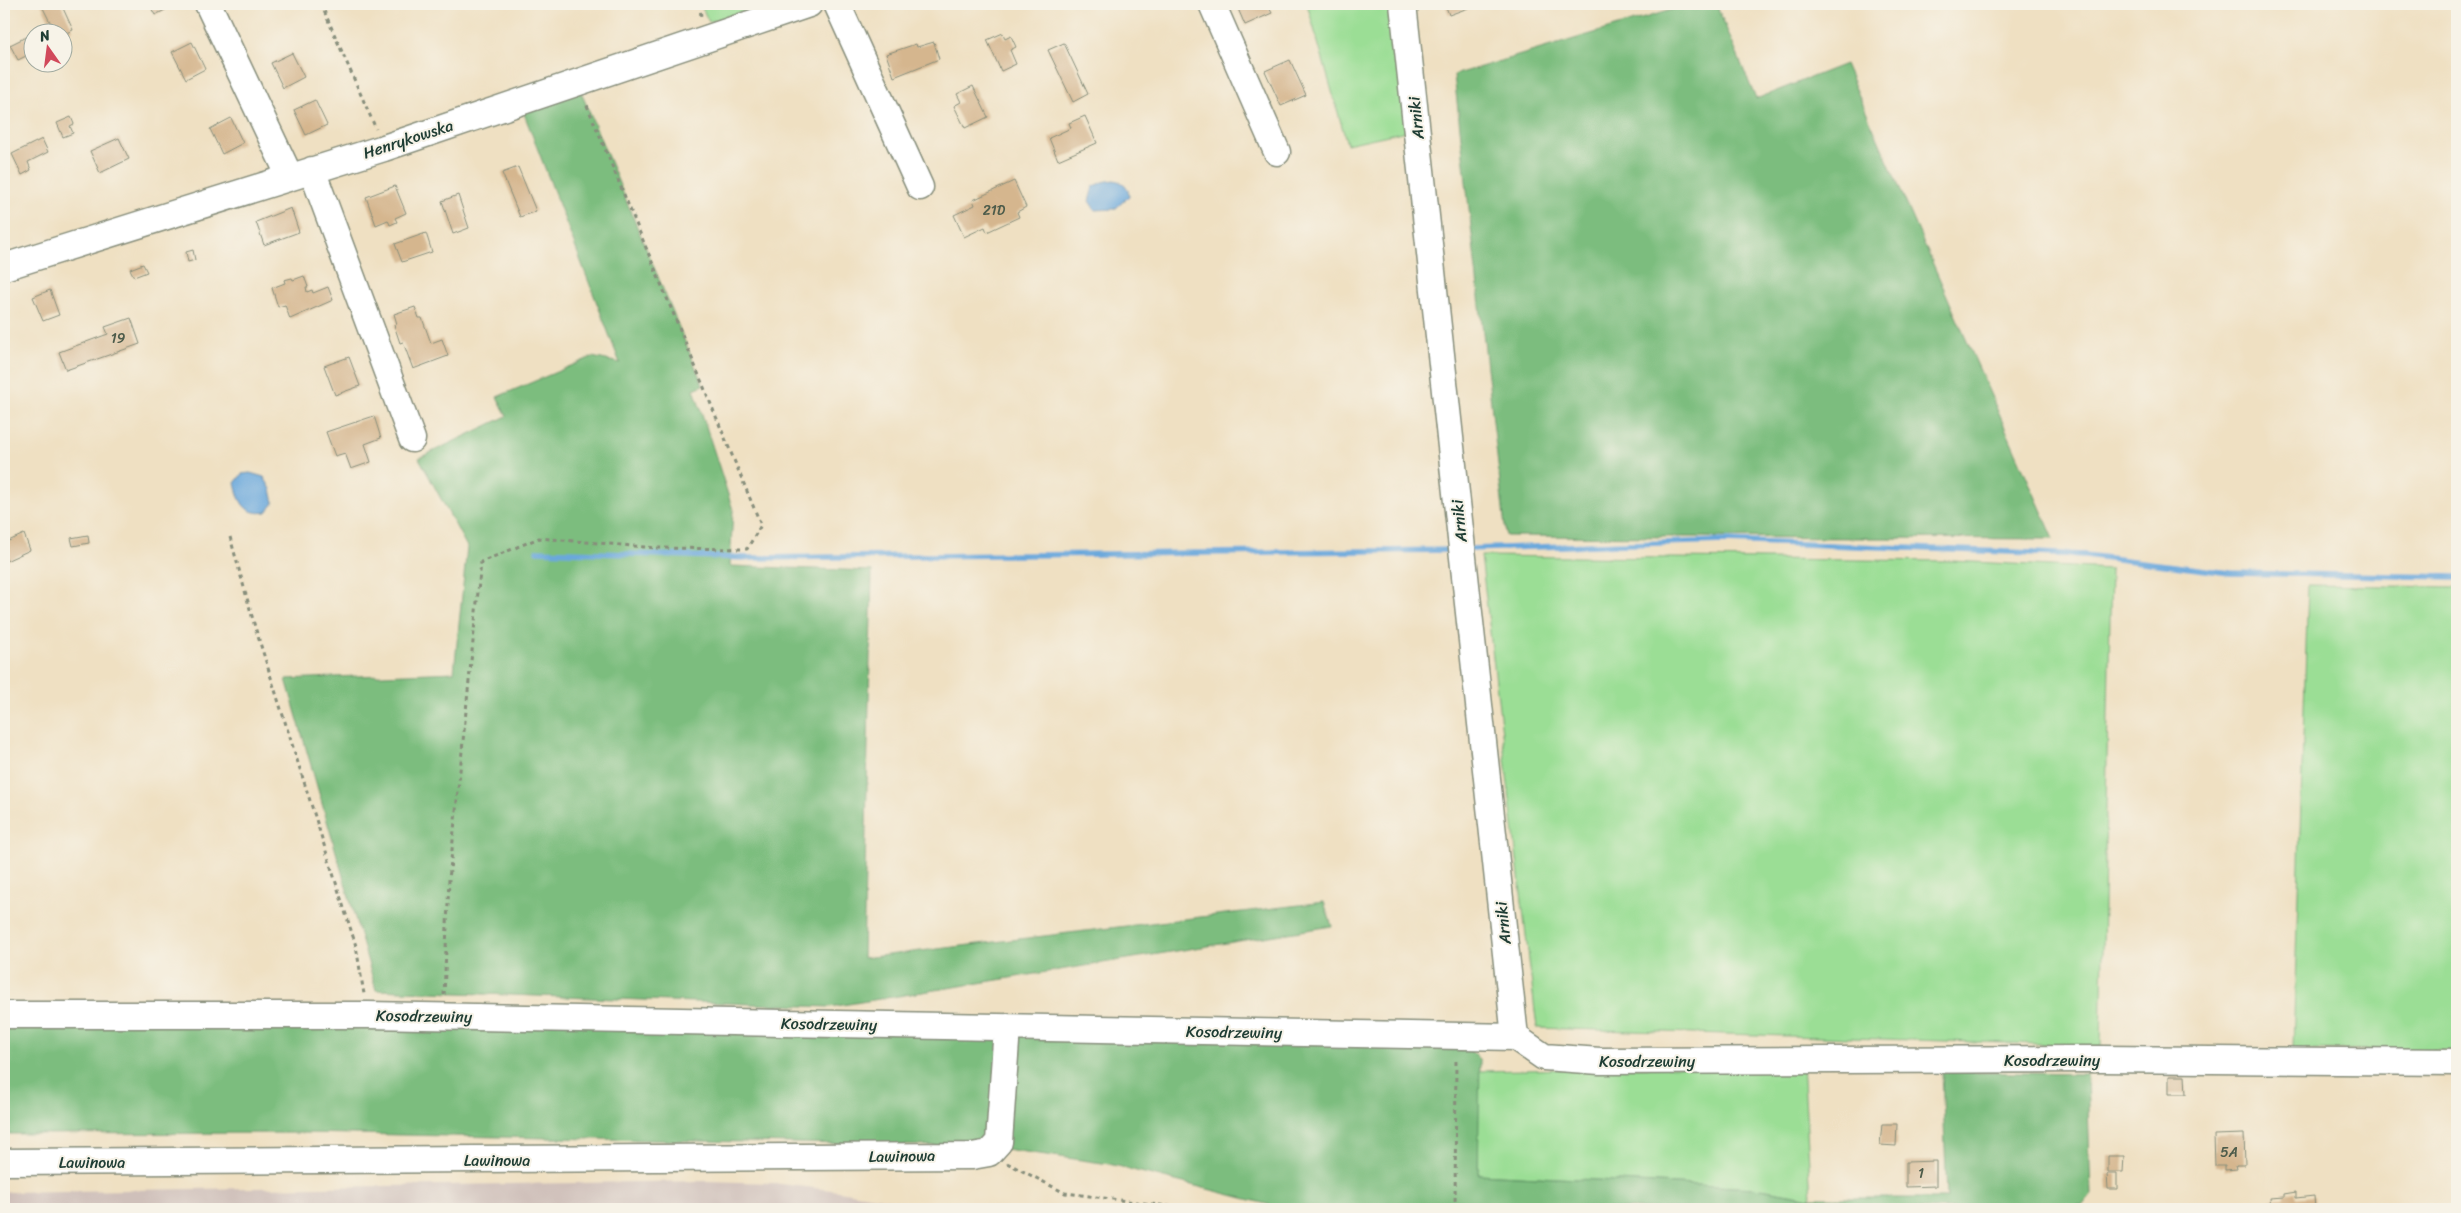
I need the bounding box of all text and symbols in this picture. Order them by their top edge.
north arrow [22,22,72,72]
text: N [36,22,53,49]
street label: Arniki [1399,95,1433,142]
street label: Henrykowska [359,111,457,167]
house number: 21D [983,198,1006,223]
house number: 19 [111,326,126,351]
street label: Arniki [1442,498,1476,545]
street label: Arniki [1486,900,1520,947]
street label: Kosodrzewiny [376,1001,473,1031]
street label: Kosodrzewiny [781,1009,878,1039]
street label: Kosodrzewiny [1186,1017,1283,1047]
street label: Kosodrzewiny [2004,1046,2101,1075]
street label: Kosodrzewiny [1599,1047,1696,1076]
house number: 5A [2220,1140,2238,1165]
street label: Lawinowa [868,1141,936,1171]
street label: Lawinowa [464,1146,530,1175]
street label: Lawinowa [59,1148,125,1177]
house number: 1 [1918,1161,1924,1186]

